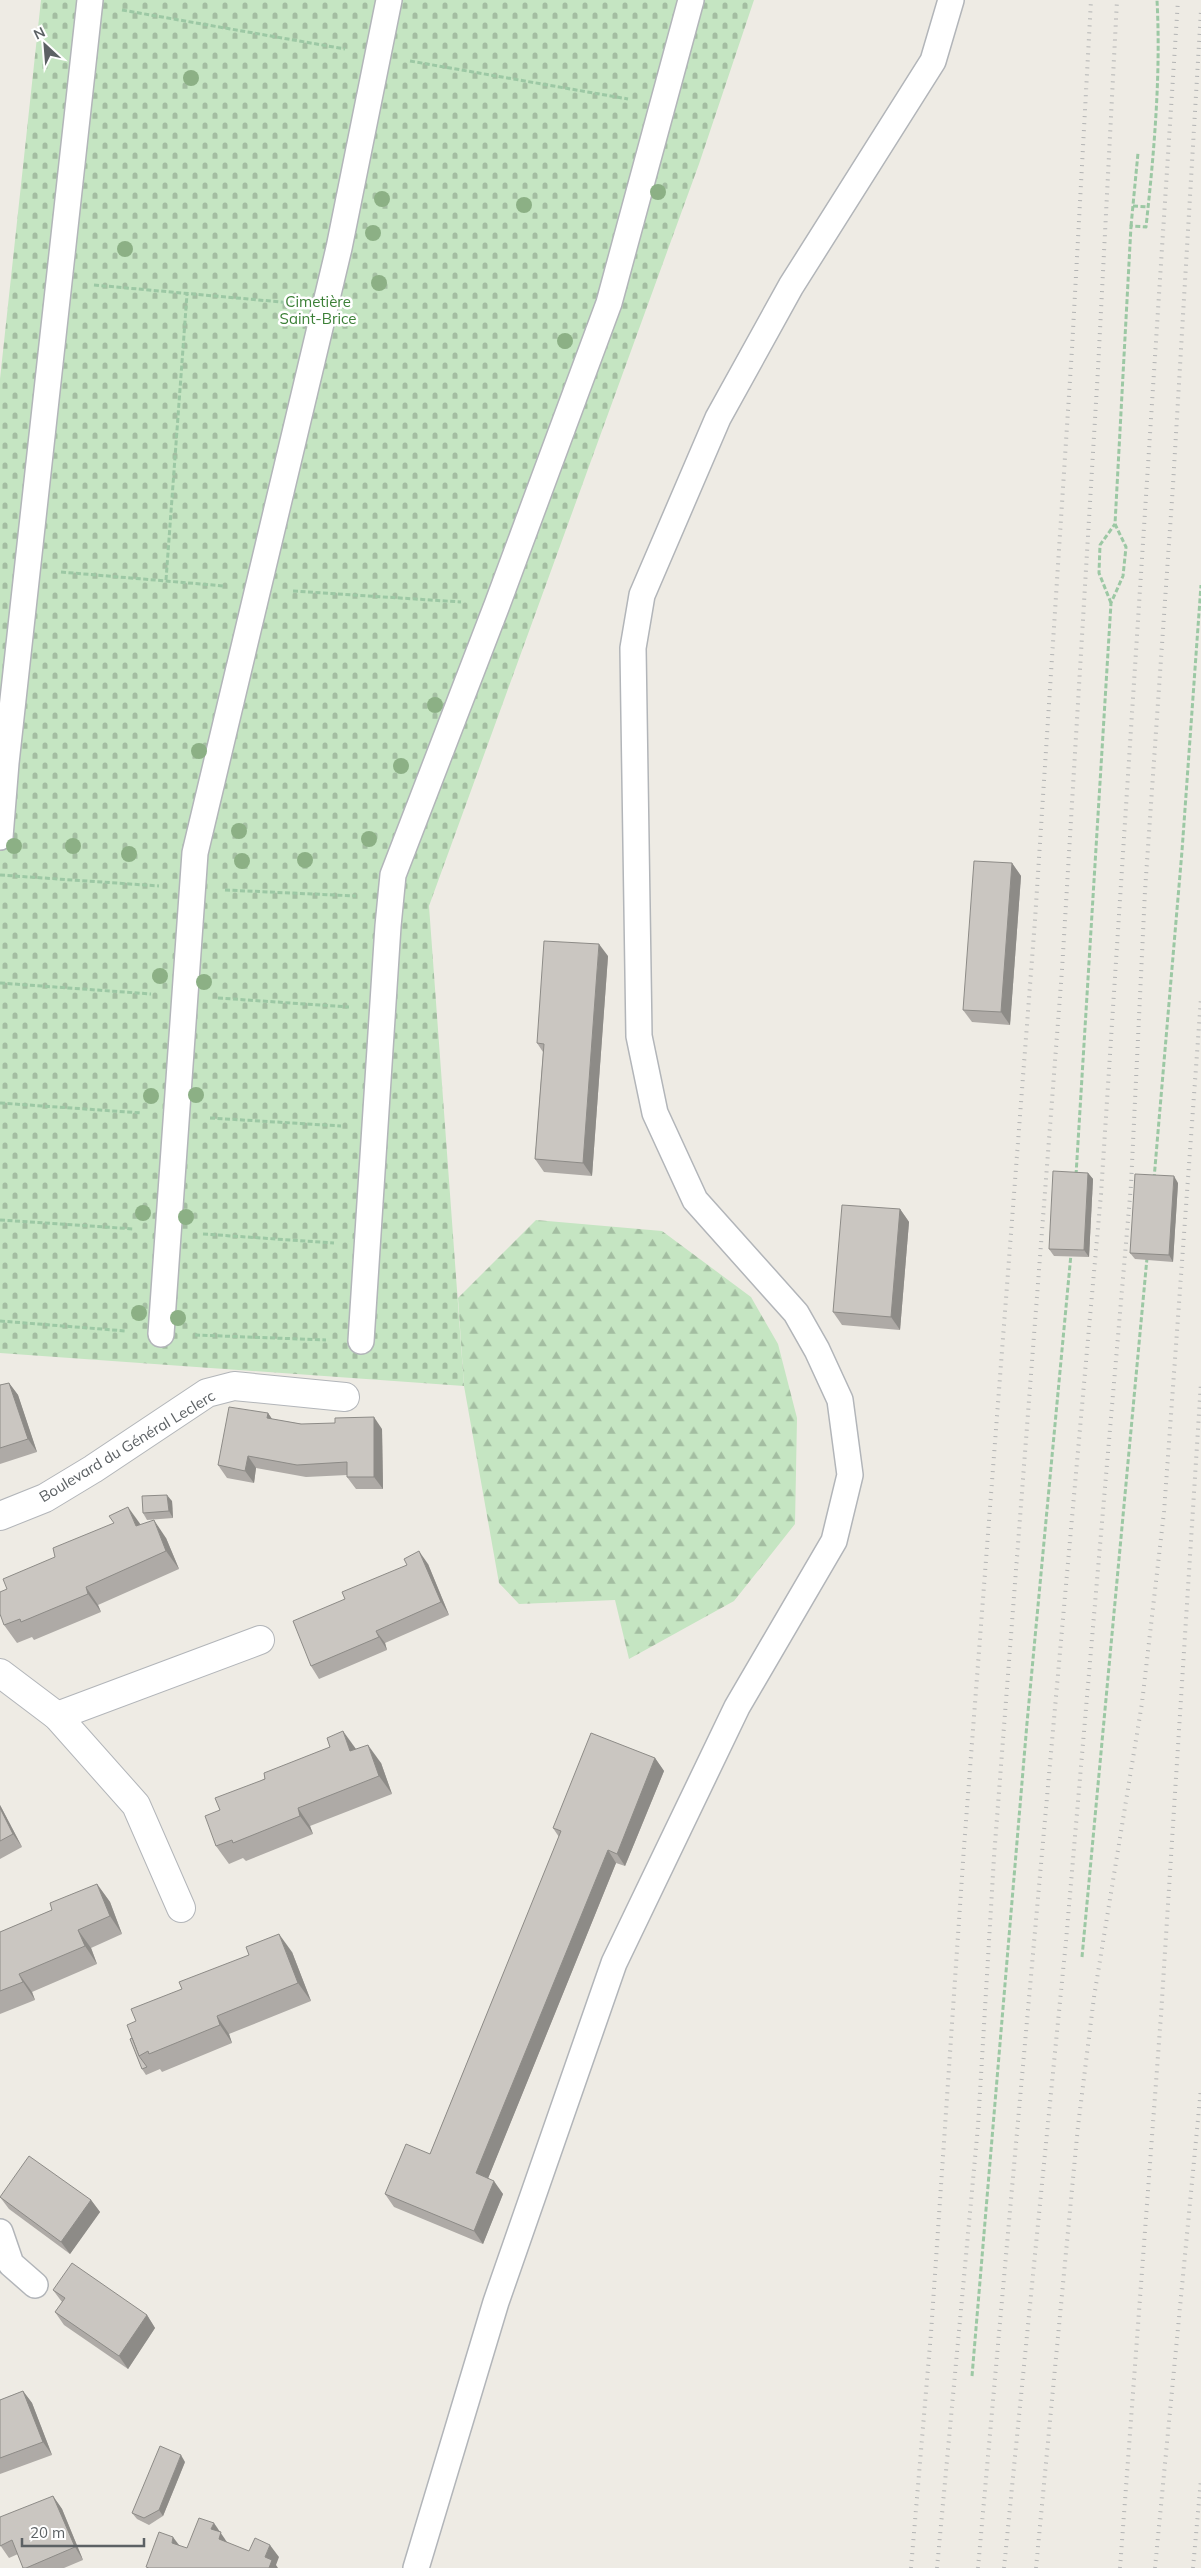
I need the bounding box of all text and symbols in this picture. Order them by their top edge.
north arrow [20,20,70,70]
text: N [31,23,48,44]
park label: Cimetière Saint-Brice [280,292,356,328]
street label: Boulevard du Général Leclerc [36,1386,218,1506]
scale bar [22,2516,145,2548]
text: 20 m [30,2523,65,2542]

